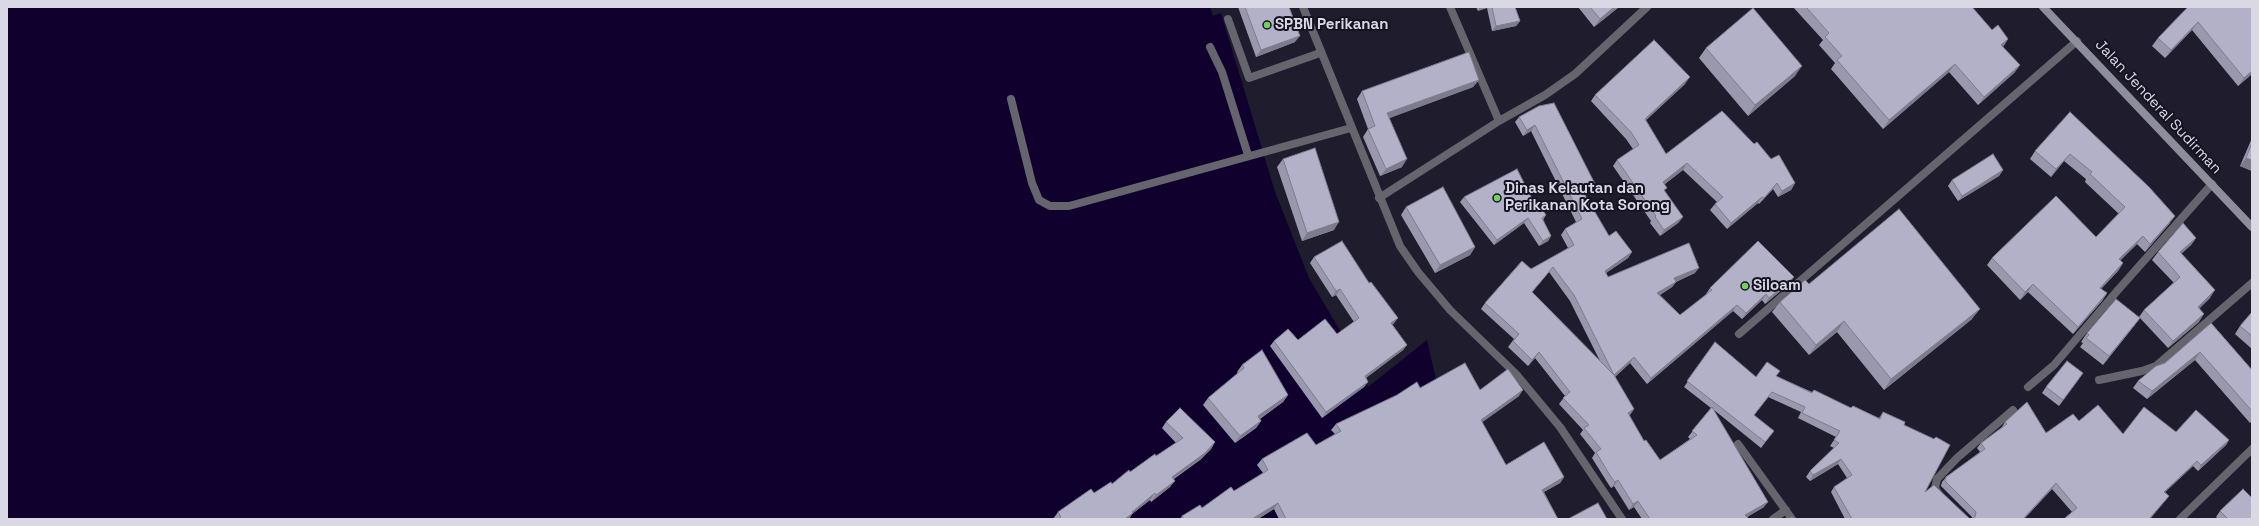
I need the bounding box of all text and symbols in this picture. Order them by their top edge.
place label: SPBN Perikanan [1275,16,1389,34]
marker: SPBN Perikanan [1262,20,1272,30]
street label: Jalan Jenderal Sudirman [2091,36,2225,178]
place label: Dinas Kelautan dan Perikanan Kota Sorong [1505,180,1670,215]
marker: Dinas Kelautan dan Perikanan Kota Sorong [1492,193,1502,203]
place label: Siloam [1753,277,1801,295]
marker: Siloam [1740,281,1750,291]

